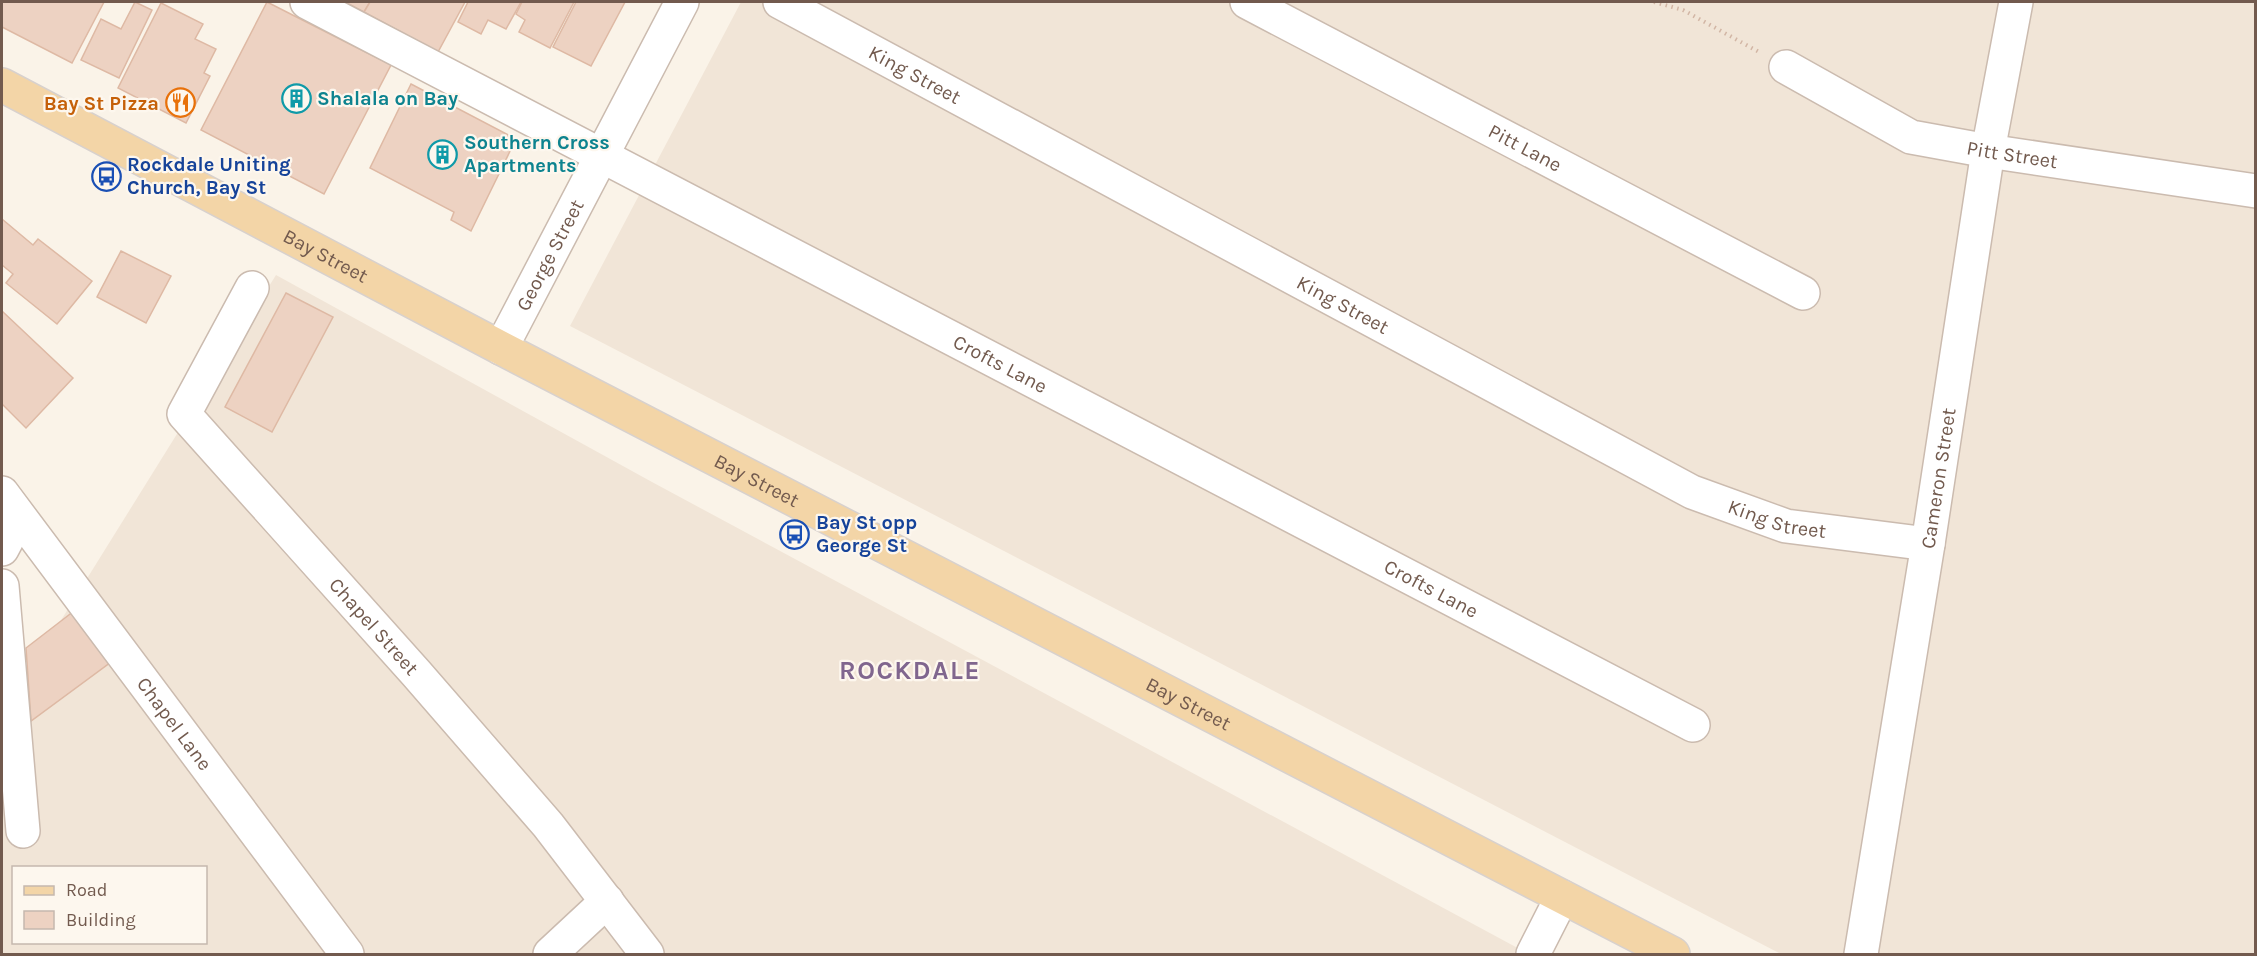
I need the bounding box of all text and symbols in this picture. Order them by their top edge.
street label: King Street [865,40,965,109]
building icon: Shalala on Bay [280,82,312,114]
restaurant icon: Bay St Pizza [164,87,196,119]
place label: Shalala on Bay [317,87,458,110]
place label: Bay St Pizza [44,92,159,115]
street label: Pitt Lane [1485,119,1566,176]
place label: Southern Cross Apartments [464,131,610,177]
street label: Pitt Street [1965,136,2060,173]
building icon: Southern Cross Apartments [427,138,459,170]
place label: Rockdale Uniting Church, Bay St [127,153,291,199]
bus stop icon: Rockdale Uniting Church, Bay St [90,160,122,192]
street label: George Street [511,195,588,314]
street label: Bay Street [280,224,372,288]
street label: King Street [1293,270,1393,339]
street label: Crofts Lane [949,330,1051,398]
street label: Cameron Street [1916,406,1960,550]
street label: Bay Street [710,449,804,512]
street label: King Street [1725,494,1828,543]
place label: Bay St opp George St [816,511,917,557]
bus stop icon: Bay St opp George St [779,518,811,550]
street label: Crofts Lane [1380,554,1482,622]
street label: Chapel Street [325,573,424,680]
district label: ROCKDALE [839,655,981,686]
street label: Chapel Lane [132,672,217,775]
street label: Bay Street [1142,672,1235,735]
legend [12,866,207,944]
text: Road [66,879,107,901]
text: Building [66,909,136,931]

